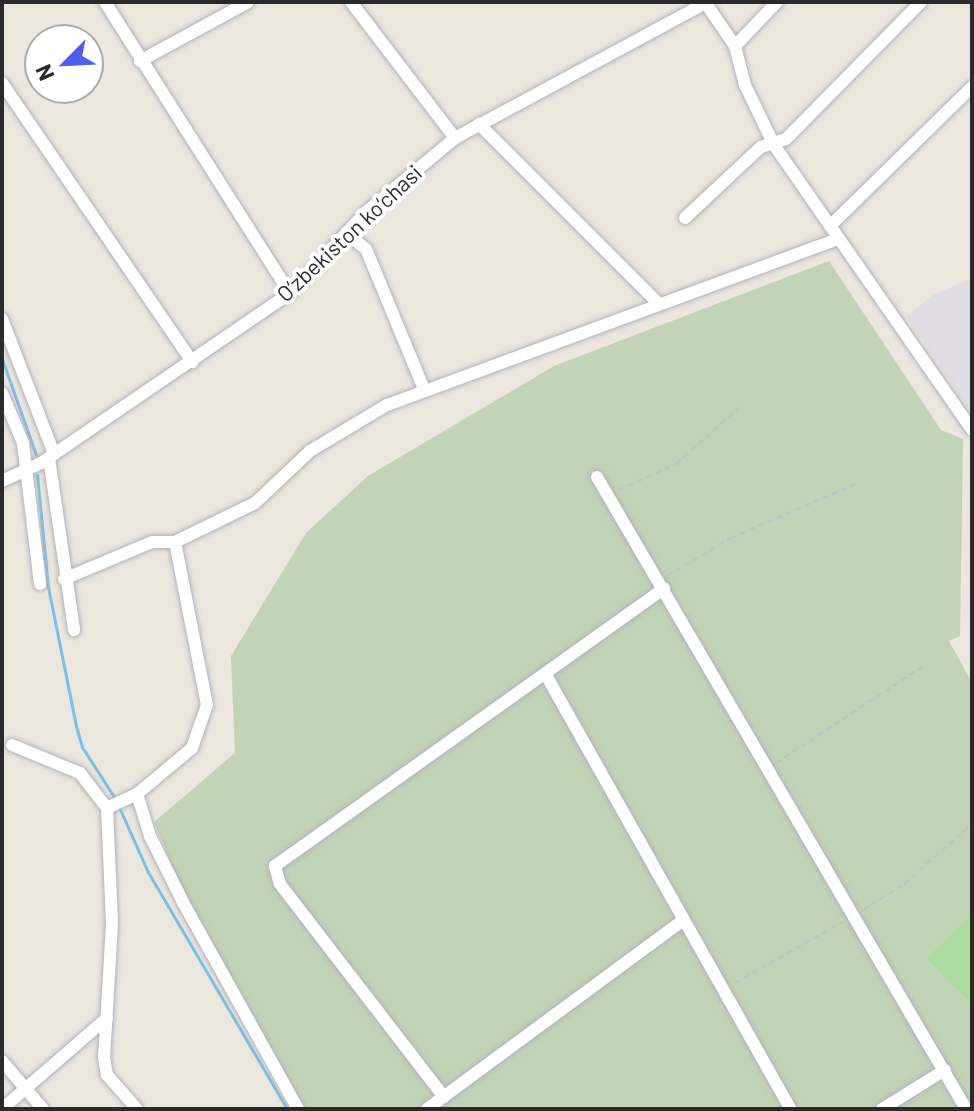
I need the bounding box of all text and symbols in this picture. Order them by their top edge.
north arrow [24,24,104,104]
text: N [29,61,59,85]
street label: O‘zbekiston ko‘chasi [271,159,427,307]

